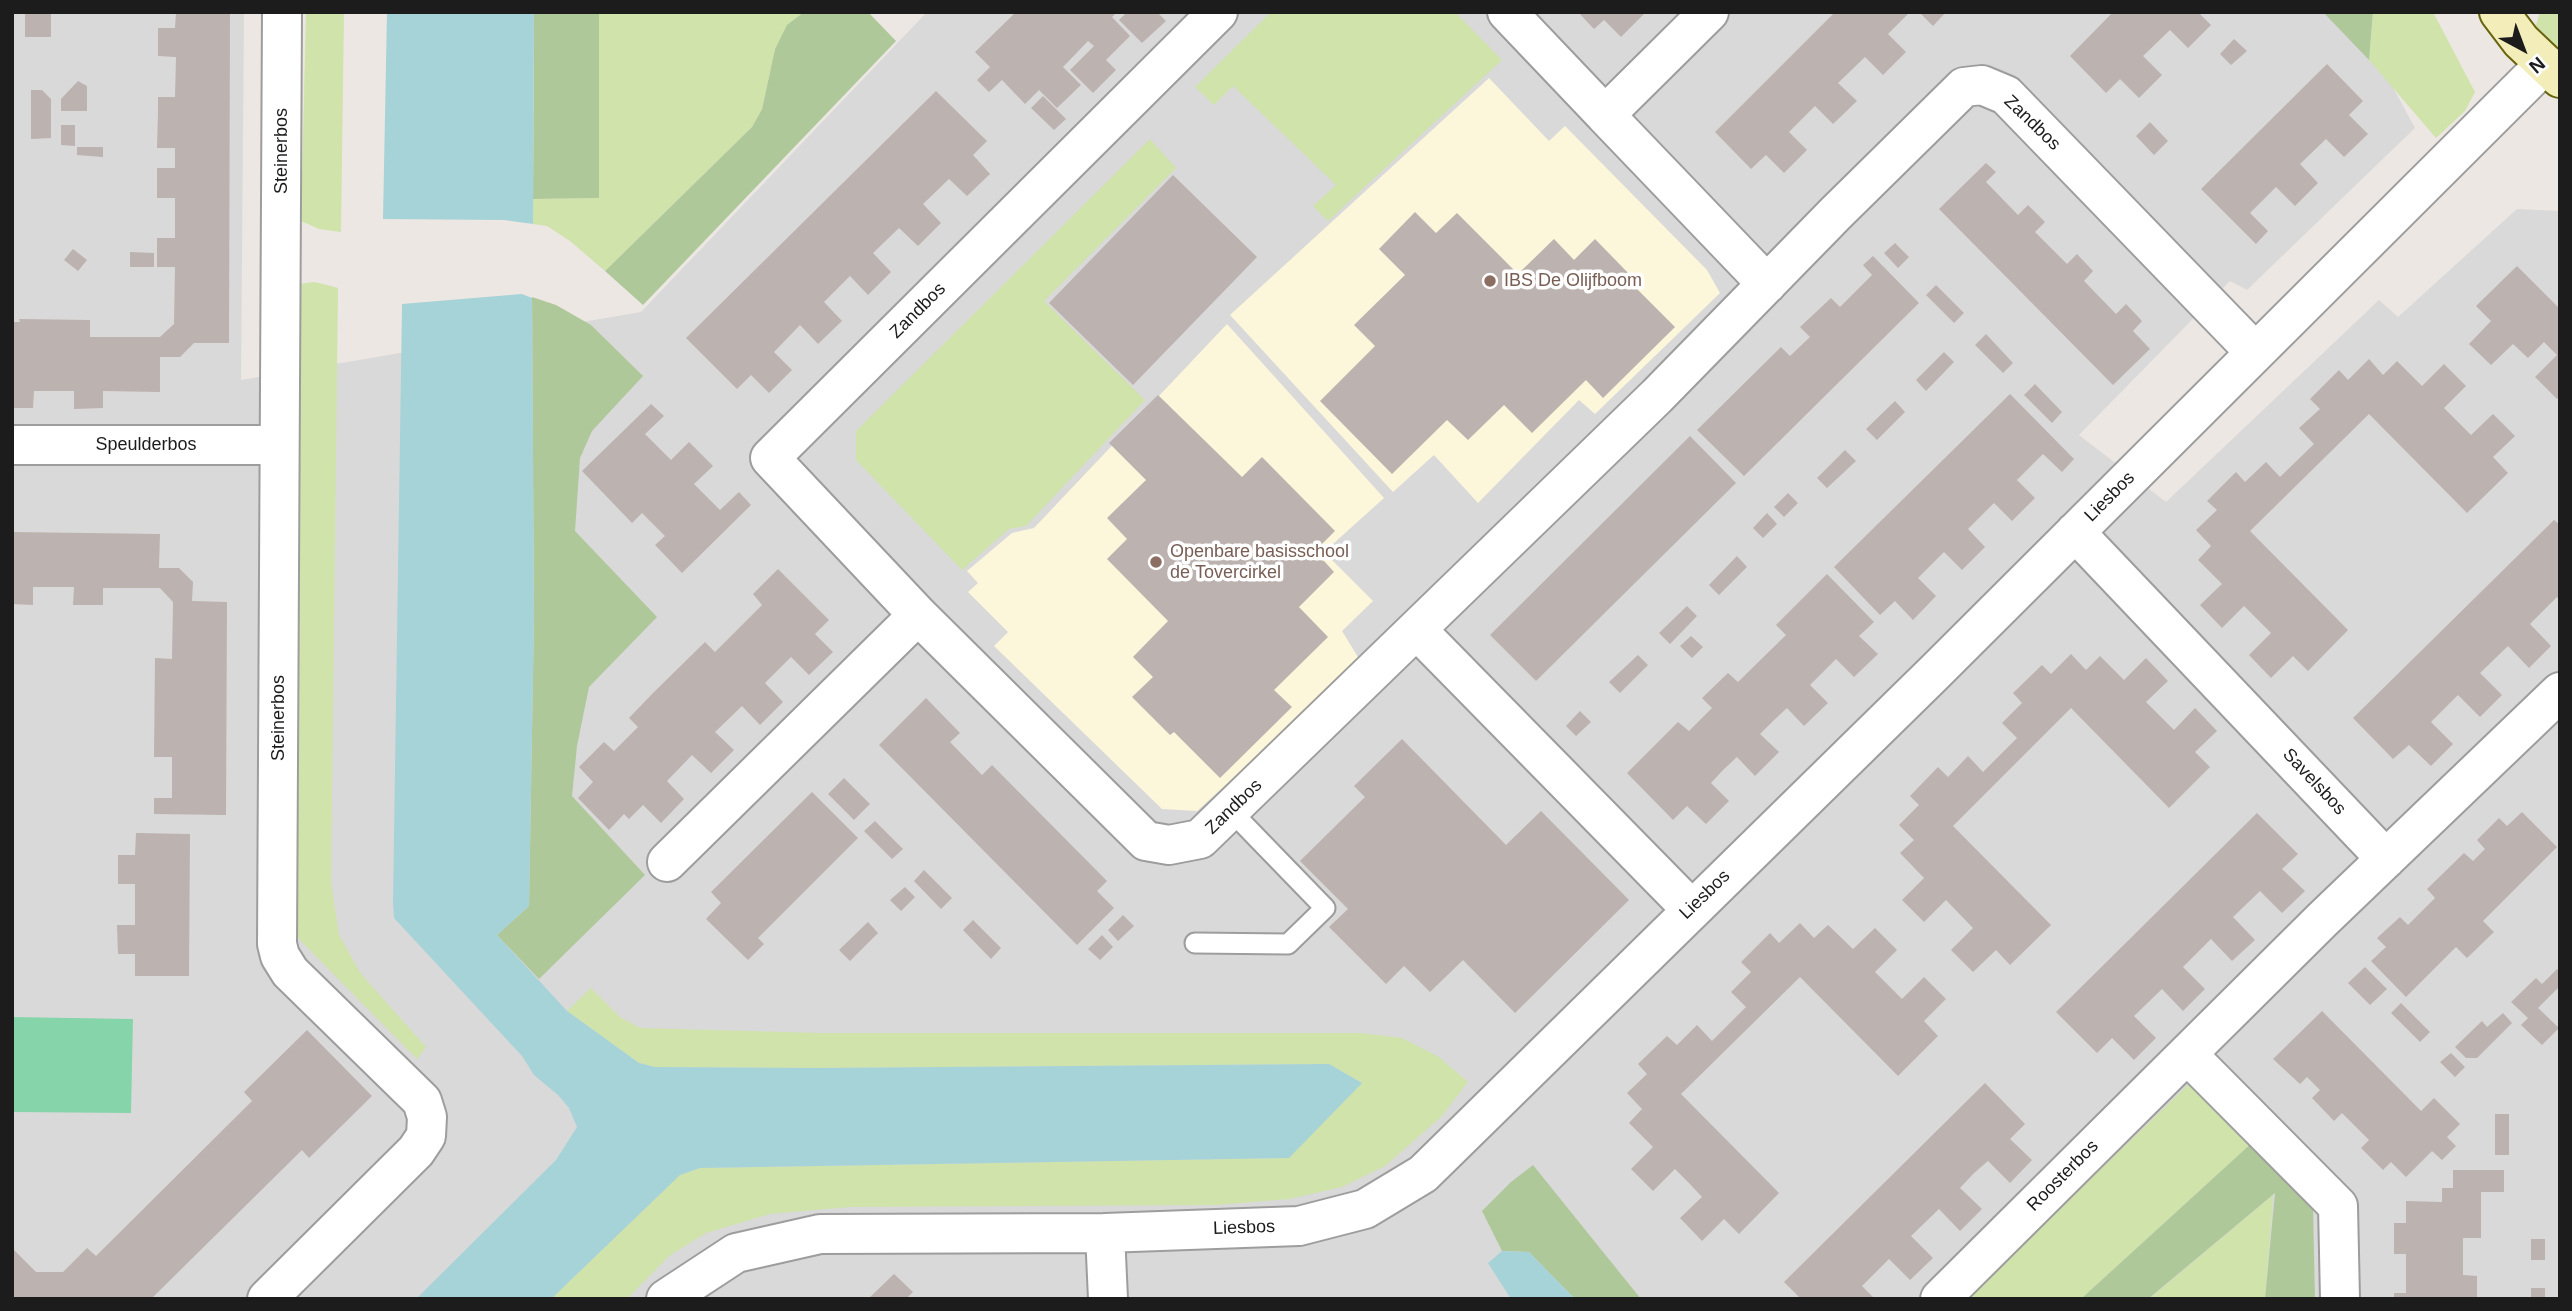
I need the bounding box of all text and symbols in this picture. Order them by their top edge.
north arrow [2488,14,2558,84]
text: N [2525,53,2549,78]
street label: Zandbos [1999,91,2065,155]
street label: Steinerbos [271,108,293,194]
place label: IBS De Olijfboom [1504,270,1642,292]
marker: IBS De Olijfboom [1482,273,1498,289]
street label: Zandbos [886,279,950,343]
street label: Speulderbos [95,434,197,456]
street label: Liesbos [2080,467,2140,527]
place label: Openbare basisschool de Tovercirkel [1170,541,1349,584]
marker: Openbare basisschool de Tovercirkel [1148,554,1164,570]
street label: Steinerbos [268,675,290,761]
street label: Savelsbos [2278,744,2350,820]
street label: Zandbos [1201,775,1267,839]
street label: Liesbos [1675,866,1735,924]
street label: Roosterbos [2023,1136,2103,1216]
street label: Liesbos [1213,1216,1275,1240]

